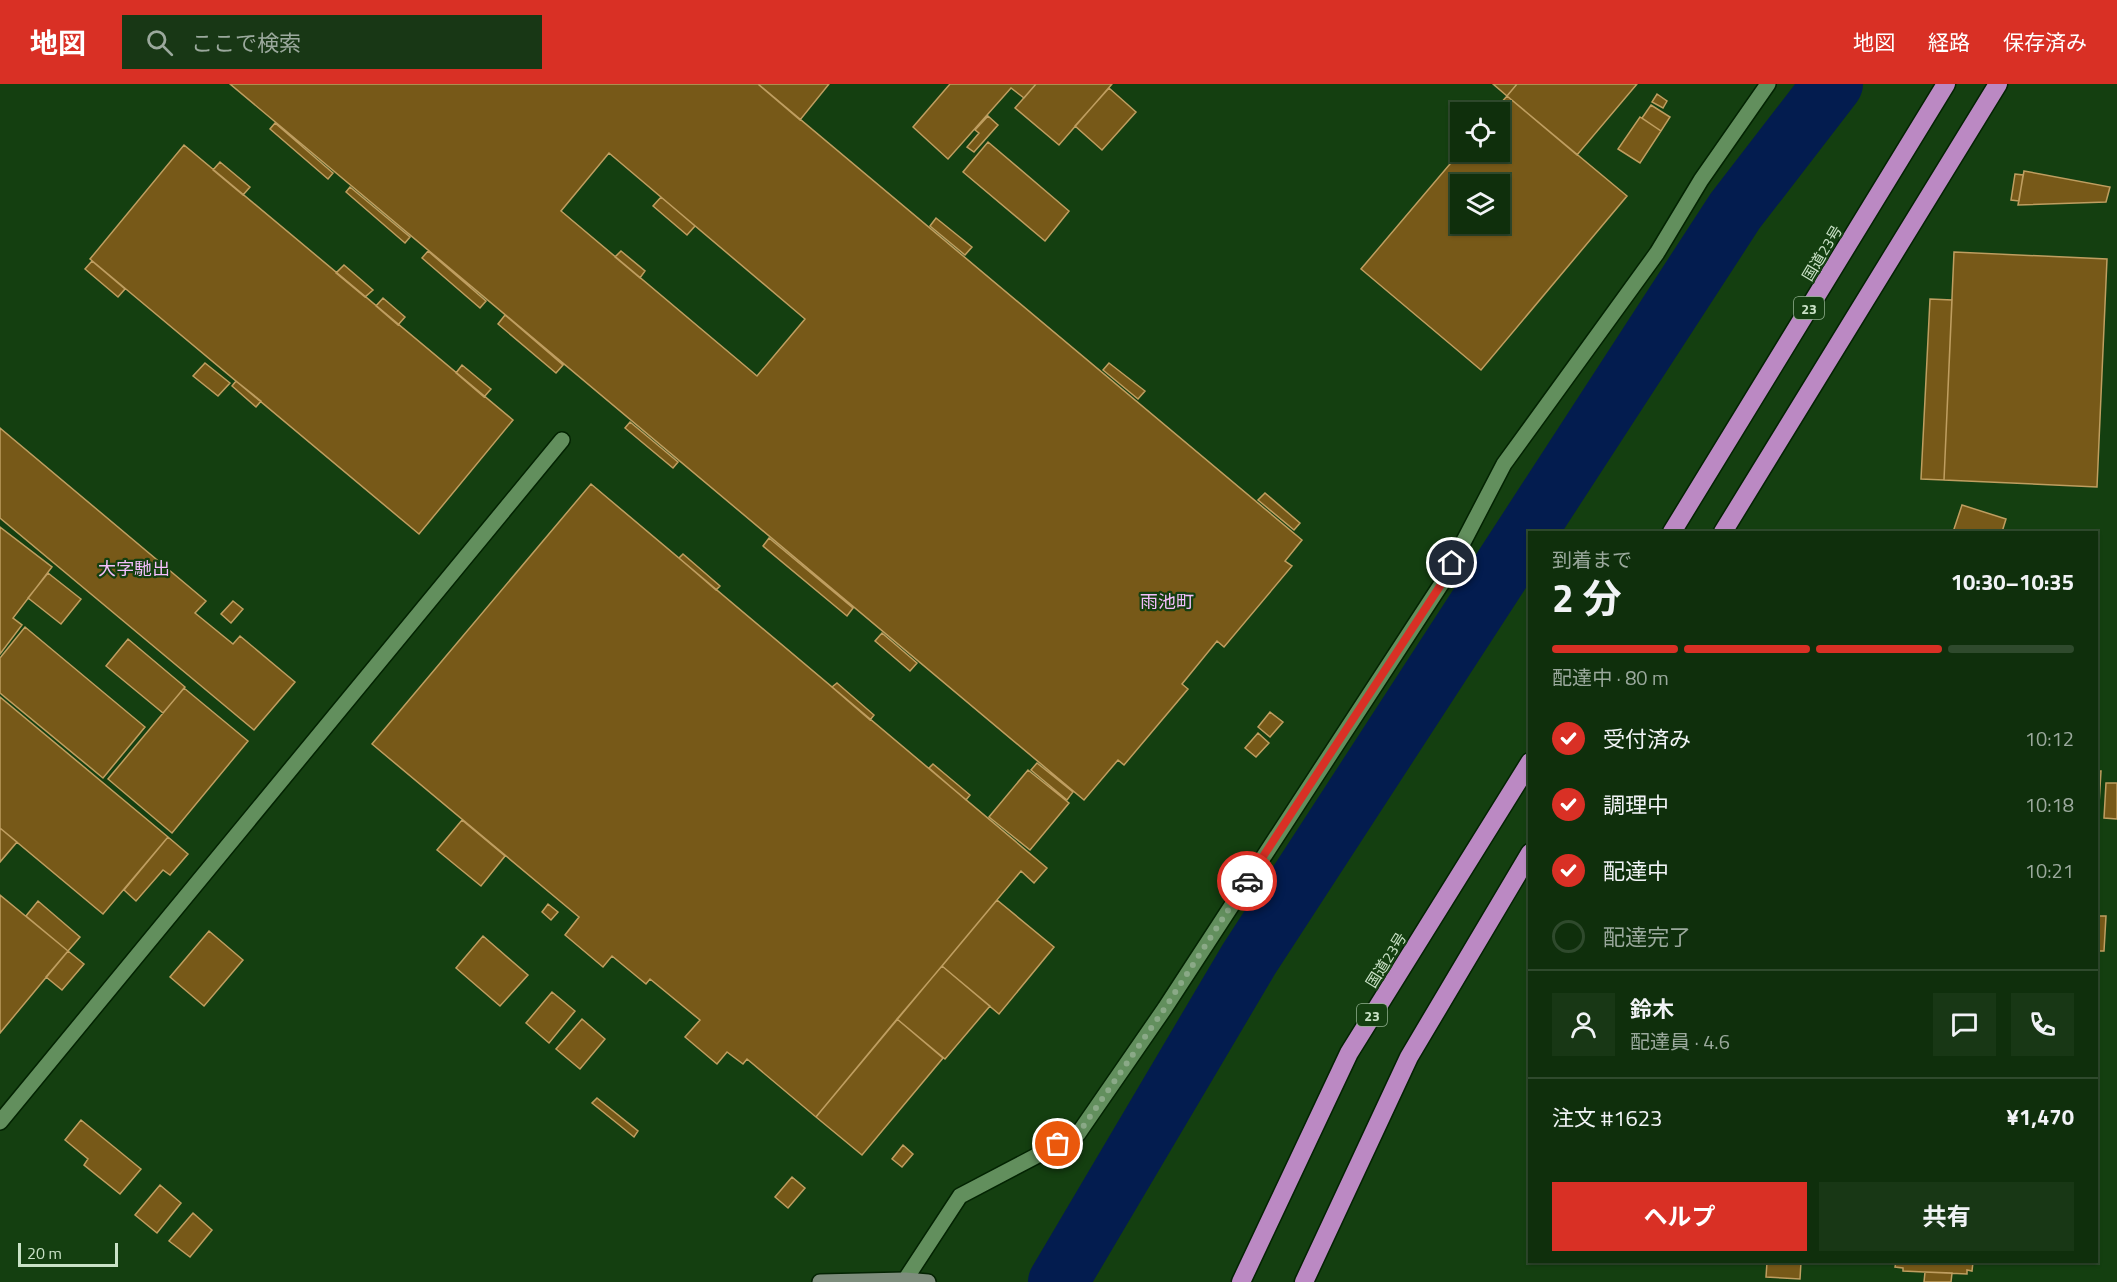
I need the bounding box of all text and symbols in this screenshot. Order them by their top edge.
search box [122,15,542,69]
text: 地図 [30,21,86,64]
icon: search [143,26,176,59]
text: ここで検索 [191,26,301,60]
text: 地図 [1853,26,1895,58]
text: 経路 [1928,26,1970,58]
text: 保存済み [2003,26,2087,58]
map controls [1450,102,1510,234]
button: locate [1450,102,1510,162]
button: layers [1450,174,1510,234]
street label: 国道23号 [1796,221,1848,285]
road number: 23 [1794,297,1824,319]
pin [1426,537,1477,588]
text: 到着まで [1552,544,1632,575]
icon: home [1435,546,1468,579]
district label: 大字馳出 [98,555,170,582]
text: 10:30–10:35 [1951,565,2074,599]
text: 2 分 [1552,568,1621,627]
district label: 雨池町 [1140,588,1194,615]
text: 配達中 · 80 m [1552,662,1669,693]
icon: check [1552,722,1585,755]
text: 受付済み [1603,722,1691,756]
text: 10:12 [2025,723,2074,754]
icon: check [1552,788,1585,821]
text: 調理中 [1603,788,1669,822]
text: 10:18 [2025,789,2074,820]
courier [1217,851,1277,911]
icon: check [1552,854,1585,887]
text: 配達中 [1603,854,1669,888]
text: 10:21 [2025,855,2074,886]
icon: car [1231,865,1264,898]
text: 配達完了 [1603,920,1691,954]
street label: 国道23号 [1360,928,1412,992]
text: 鈴木 [1630,992,1674,1026]
button: person [1552,993,1615,1056]
button: chat [1933,993,1996,1056]
button: phone [2011,993,2074,1056]
road number: 23 [1357,1004,1387,1026]
text: 配達員 · 4.6 [1630,1026,1730,1057]
text: ¥1,470 [2007,1100,2074,1134]
text: 注文 #1623 [1552,1101,1662,1135]
pin [1032,1118,1083,1169]
icon: bag [1041,1127,1074,1160]
button: ヘルプ [1552,1182,1807,1251]
button: 共有 [1819,1182,2074,1251]
scale bar [18,1240,118,1268]
text: 20 m [27,1241,62,1265]

